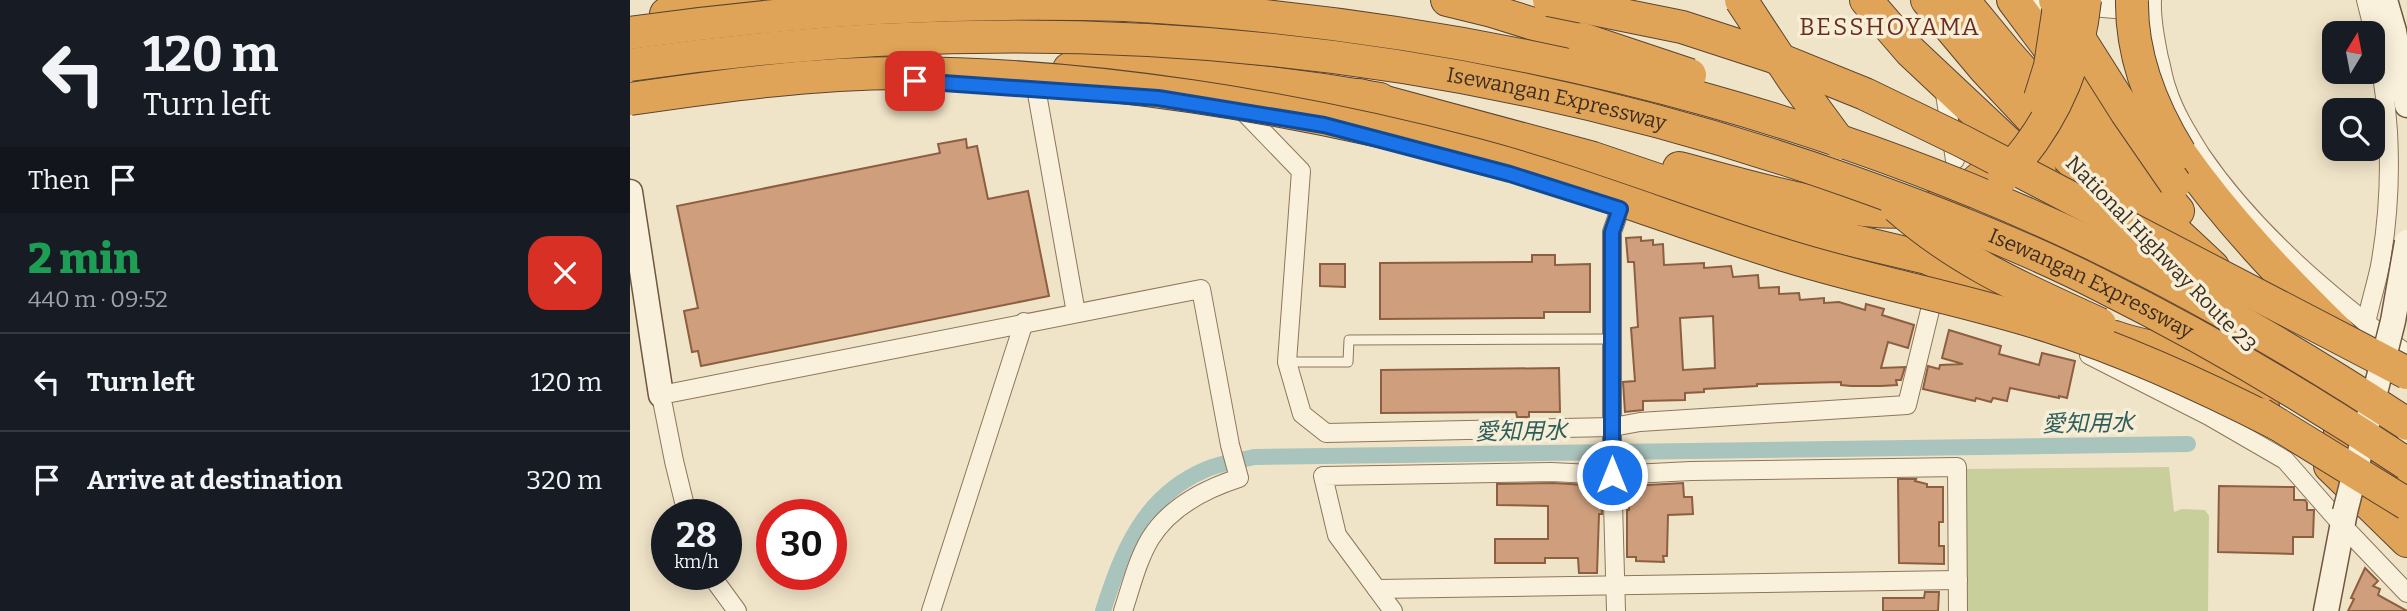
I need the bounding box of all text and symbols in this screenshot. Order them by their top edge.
district label: BESSHOYAMA [1799,13,1981,41]
north arrow [2322,21,2385,84]
map controls [2322,21,2385,161]
text: 120 m [143,25,278,84]
icon: left [28,28,119,119]
pin [885,51,945,111]
icon: arrive [896,62,934,100]
street label: Isewangan Expressway [1445,62,1670,136]
text: Turn left [143,85,271,123]
button: search [2322,98,2385,161]
street label: National Highway Route 23 [2060,150,2262,358]
icon: arrive [104,161,142,199]
text: Then [28,165,90,196]
street label: Isewangan Expressway [1985,223,2199,345]
text: 2 min [28,234,140,284]
button: close [528,236,602,310]
text: 440 m · 09:52 [28,285,168,313]
icon: left [28,363,66,401]
text: Turn left [87,367,195,398]
text: 120 m [531,367,602,398]
water label: 愛知用水 [2042,408,2137,438]
water label: 愛知用水 [1475,416,1570,446]
position arrow [1575,438,1649,512]
icon: arrive [28,461,66,499]
text: Arrive at destination [87,465,342,496]
text: 320 m [526,465,602,496]
speed limit sign: 30 [756,499,847,590]
text: 28 [676,514,717,556]
text: km/h [674,551,719,573]

